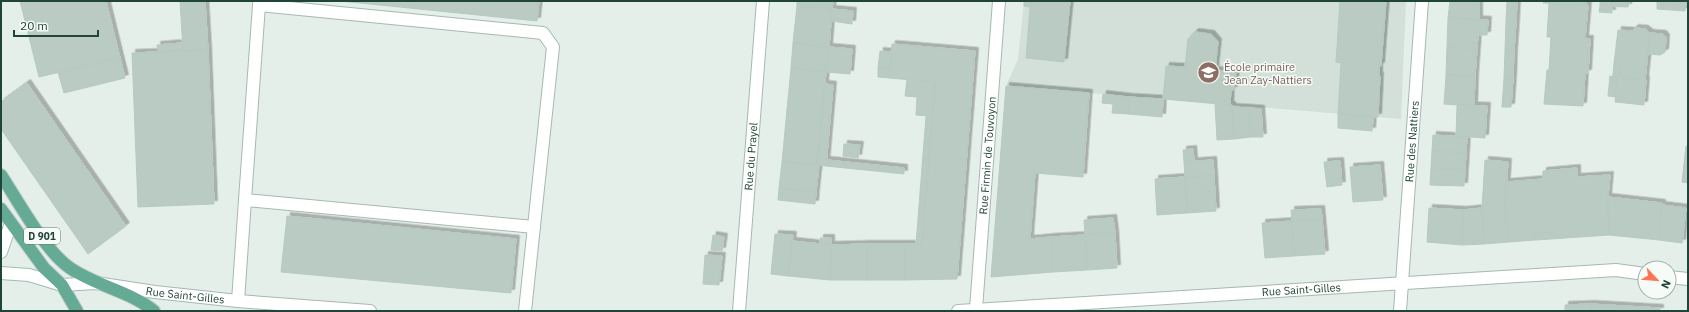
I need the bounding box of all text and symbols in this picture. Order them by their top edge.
scale bar [14,12,98,38]
text: 20 m [20,18,48,33]
school or university icon: École primaire Jean Zay-Nattiers [1195,60,1221,86]
place label: École primaire Jean Zay-Nattiers [1224,60,1312,87]
street label: Rue Firmin de Touvoyon [976,96,999,215]
street label: Rue des Nattiers [1402,100,1422,183]
street label: Rue du Prayel [741,122,761,191]
road number: D 901 [24,228,60,244]
north arrow [1637,260,1677,300]
text: N [1658,278,1674,291]
street label: Rue Saint-Gilles [1261,280,1341,299]
street label: Rue Saint-Gilles [145,284,225,306]

